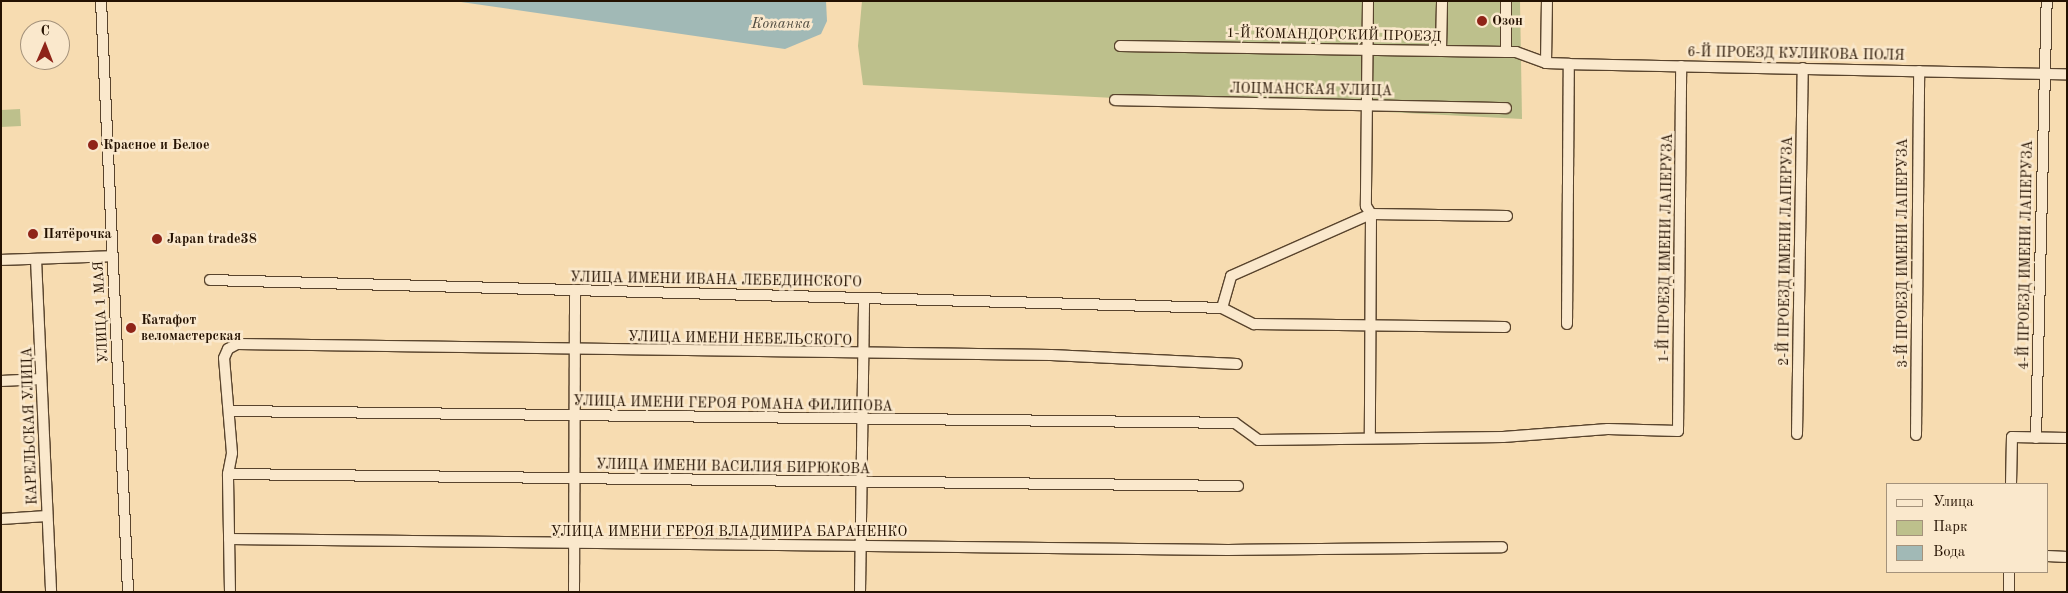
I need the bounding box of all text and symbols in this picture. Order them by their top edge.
place label: Озон [1492,13,1523,29]
marker: Озон [1476,15,1488,27]
water label: Копанка [752,16,810,34]
north arrow [20,20,70,70]
text: С [40,24,50,38]
street label: 1-Й КОМАНДОРСКИЙ ПРОЕЗД [1226,25,1442,45]
street label: 6-Й ПРОЕЗД КУЛИКОВА ПОЛЯ [1687,44,1905,64]
street label: ЛОЦМАНСКАЯ УЛИЦА [1229,80,1393,100]
street label: 1-Й ПРОЕЗД ИМЕНИ ЛАПЕРУЗА [1656,133,1676,363]
street label: 2-Й ПРОЕЗД ИМЕНИ ЛАПЕРУЗА [1776,136,1796,366]
place label: Красное и Белое [103,137,210,153]
street label: 3-Й ПРОЕЗД ИМЕНИ ЛАПЕРУЗА [1895,138,1911,368]
marker: Красное и Белое [87,139,99,151]
street label: 4-Й ПРОЕЗД ИМЕНИ ЛАПЕРУЗА [2016,140,2036,370]
place label: Пятёрочка [43,226,112,242]
marker: Пятёрочка [27,228,39,240]
place label: Japan trade38 [167,231,257,247]
marker: Japan trade38 [151,233,163,245]
street label: УЛИЦА 1 МАЯ [90,261,112,363]
street label: УЛИЦА ИМЕНИ ИВАНА ЛЕБЕДИНСКОГО [570,269,862,291]
place label: Катафот веломастерская [141,312,241,344]
marker: Катафот веломастерская [125,322,137,334]
street label: УЛИЦА ИМЕНИ НЕВЕЛЬСКОГО [628,329,852,349]
street label: КАРЕЛЬСКАЯ УЛИЦА [19,347,41,505]
street label: УЛИЦА ИМЕНИ ГЕРОЯ РОМАНА ФИЛИПОВА [573,393,893,415]
street label: УЛИЦА ИМЕНИ ВАСИЛИЯ БИРЮКОВА [596,456,870,478]
legend [1886,483,2048,573]
text: Улица [1933,495,1974,510]
text: Парк [1933,520,1968,535]
street label: УЛИЦА ИМЕНИ ГЕРОЯ ВЛАДИМИРА БАРАНЕНКО [551,524,907,540]
text: Вода [1933,545,1965,560]

